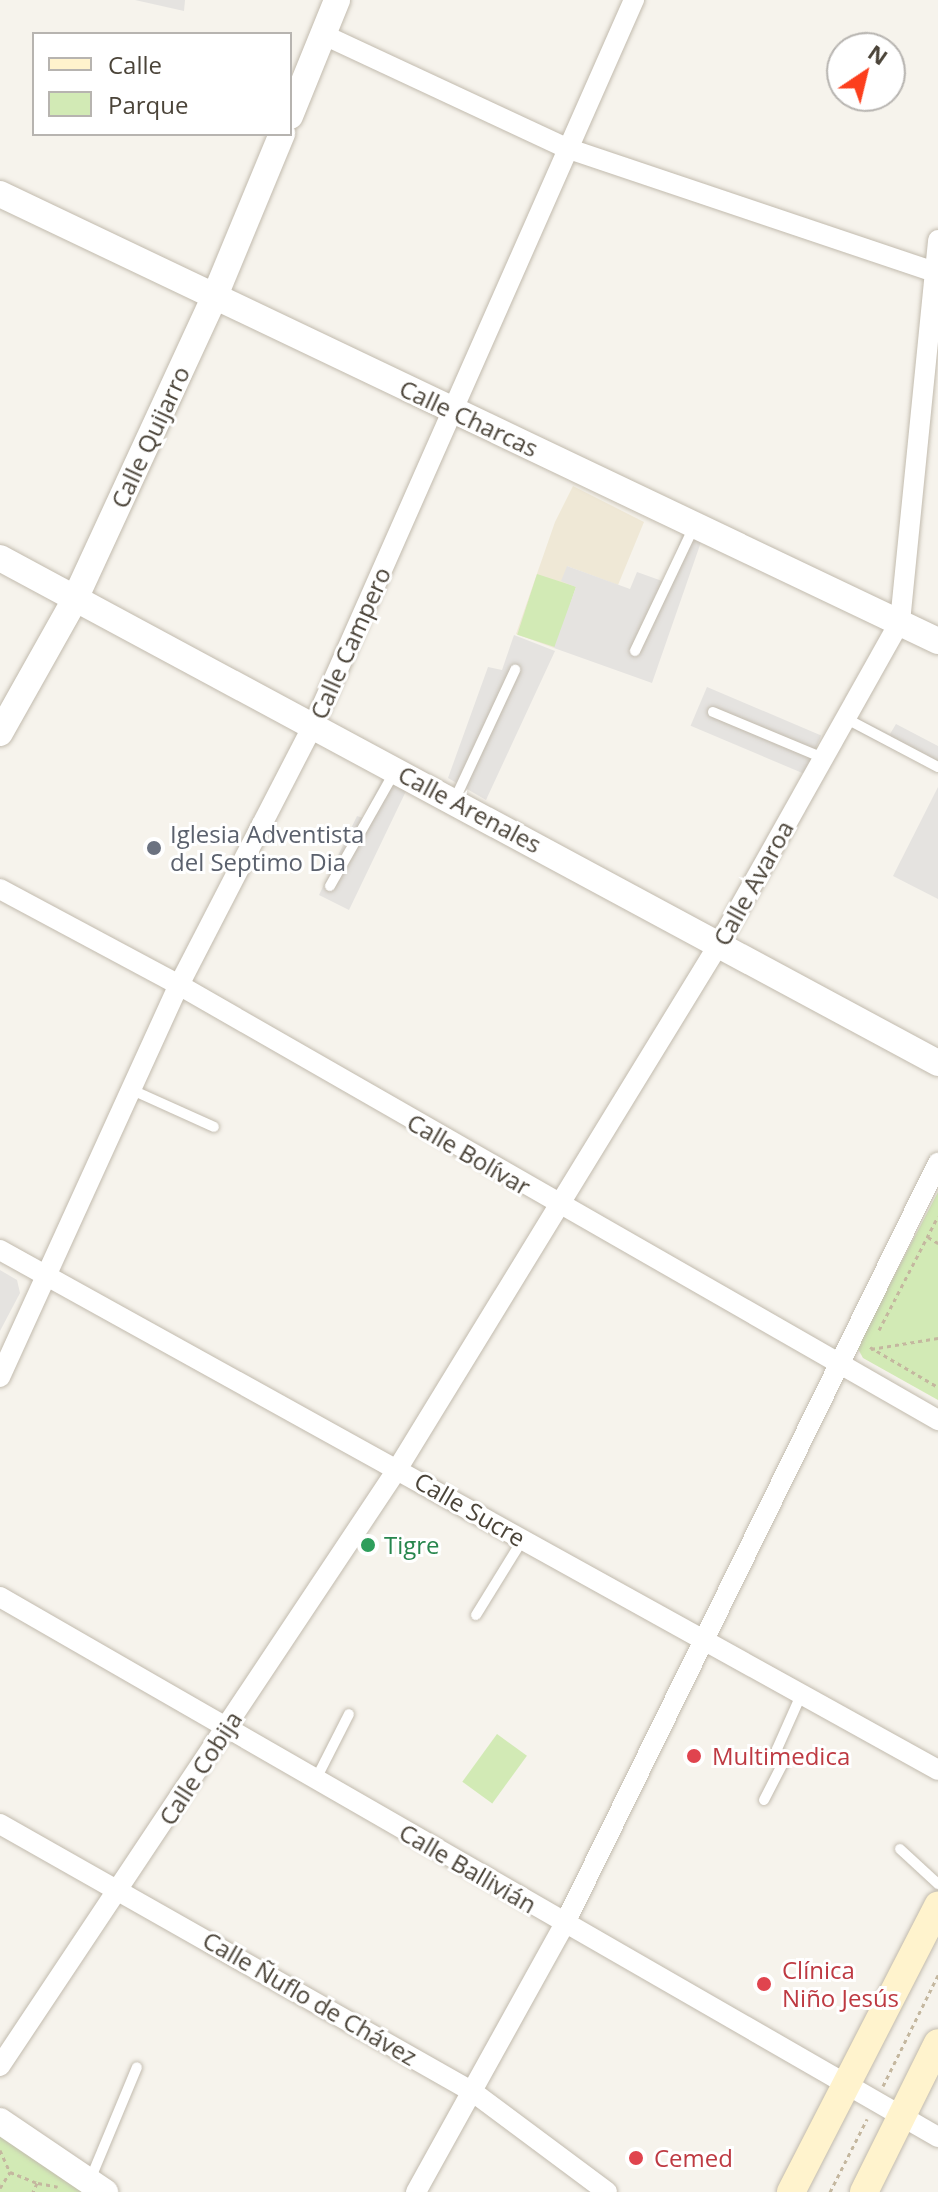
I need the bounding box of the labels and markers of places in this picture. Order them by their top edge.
place label: Iglesia Adventista del Septimo Dia [170,820,364,876]
marker: Iglesia Adventista del Septimo Dia [145,839,163,857]
place label: Tigre [384,1531,440,1559]
marker: Tigre [359,1536,377,1554]
place label: Multimedica [712,1742,850,1770]
marker: Multimedica [683,1745,705,1767]
place label: Clínica Niño Jesús [782,1956,899,2012]
marker: Clínica Niño Jesús [753,1973,775,1995]
place label: Cemed [654,2144,733,2172]
marker: Cemed [625,2147,647,2169]

